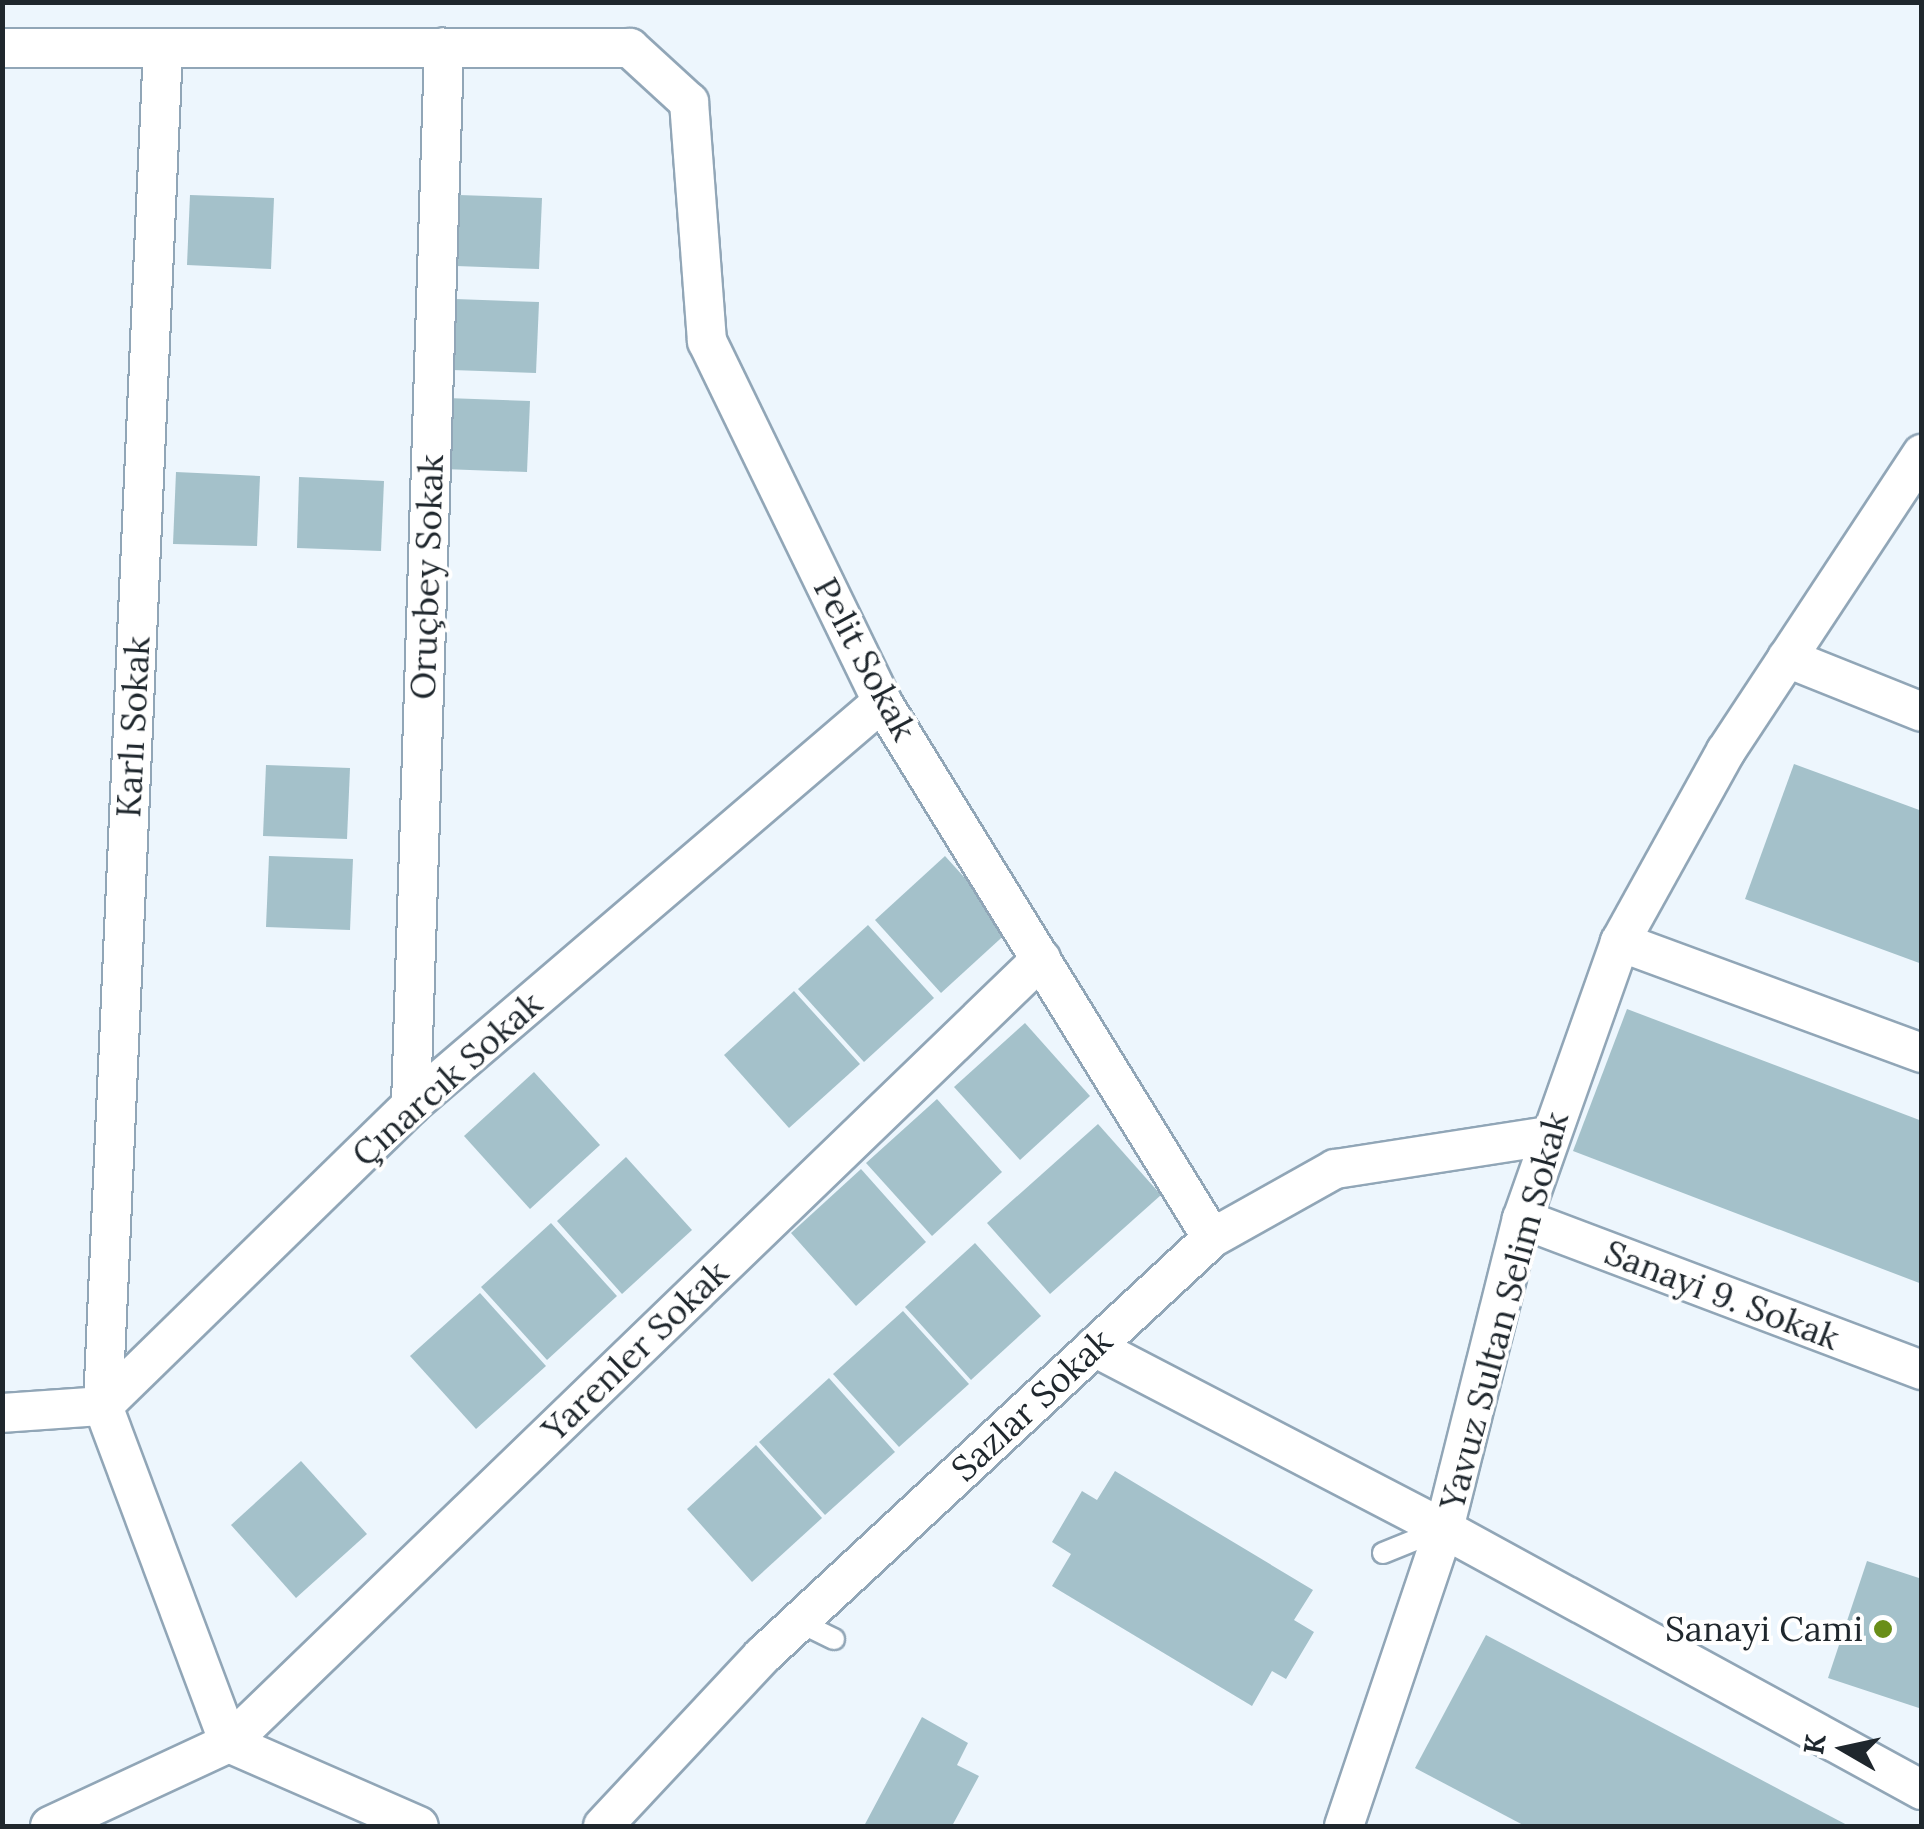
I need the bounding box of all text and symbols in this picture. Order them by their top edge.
street label: Oruçbey Sokak [402,454,452,700]
street label: Pelit Sokak [805,570,925,748]
street label: Karlı Sokak [107,635,159,819]
street label: Çınarcık Sokak [343,983,551,1175]
street label: Yavuz Sultan Selim Sokak [1431,1107,1577,1515]
street label: Sanayi 9. Sokak [1599,1231,1845,1359]
street label: Yarenler Sokak [533,1252,737,1450]
street label: Sazlar Sokak [943,1320,1121,1490]
place label: Sanayi Cami [1665,1608,1863,1650]
marker: Sanayi Cami [1872,1618,1894,1640]
north arrow [1794,1699,1894,1799]
text: K [1795,1732,1834,1757]

